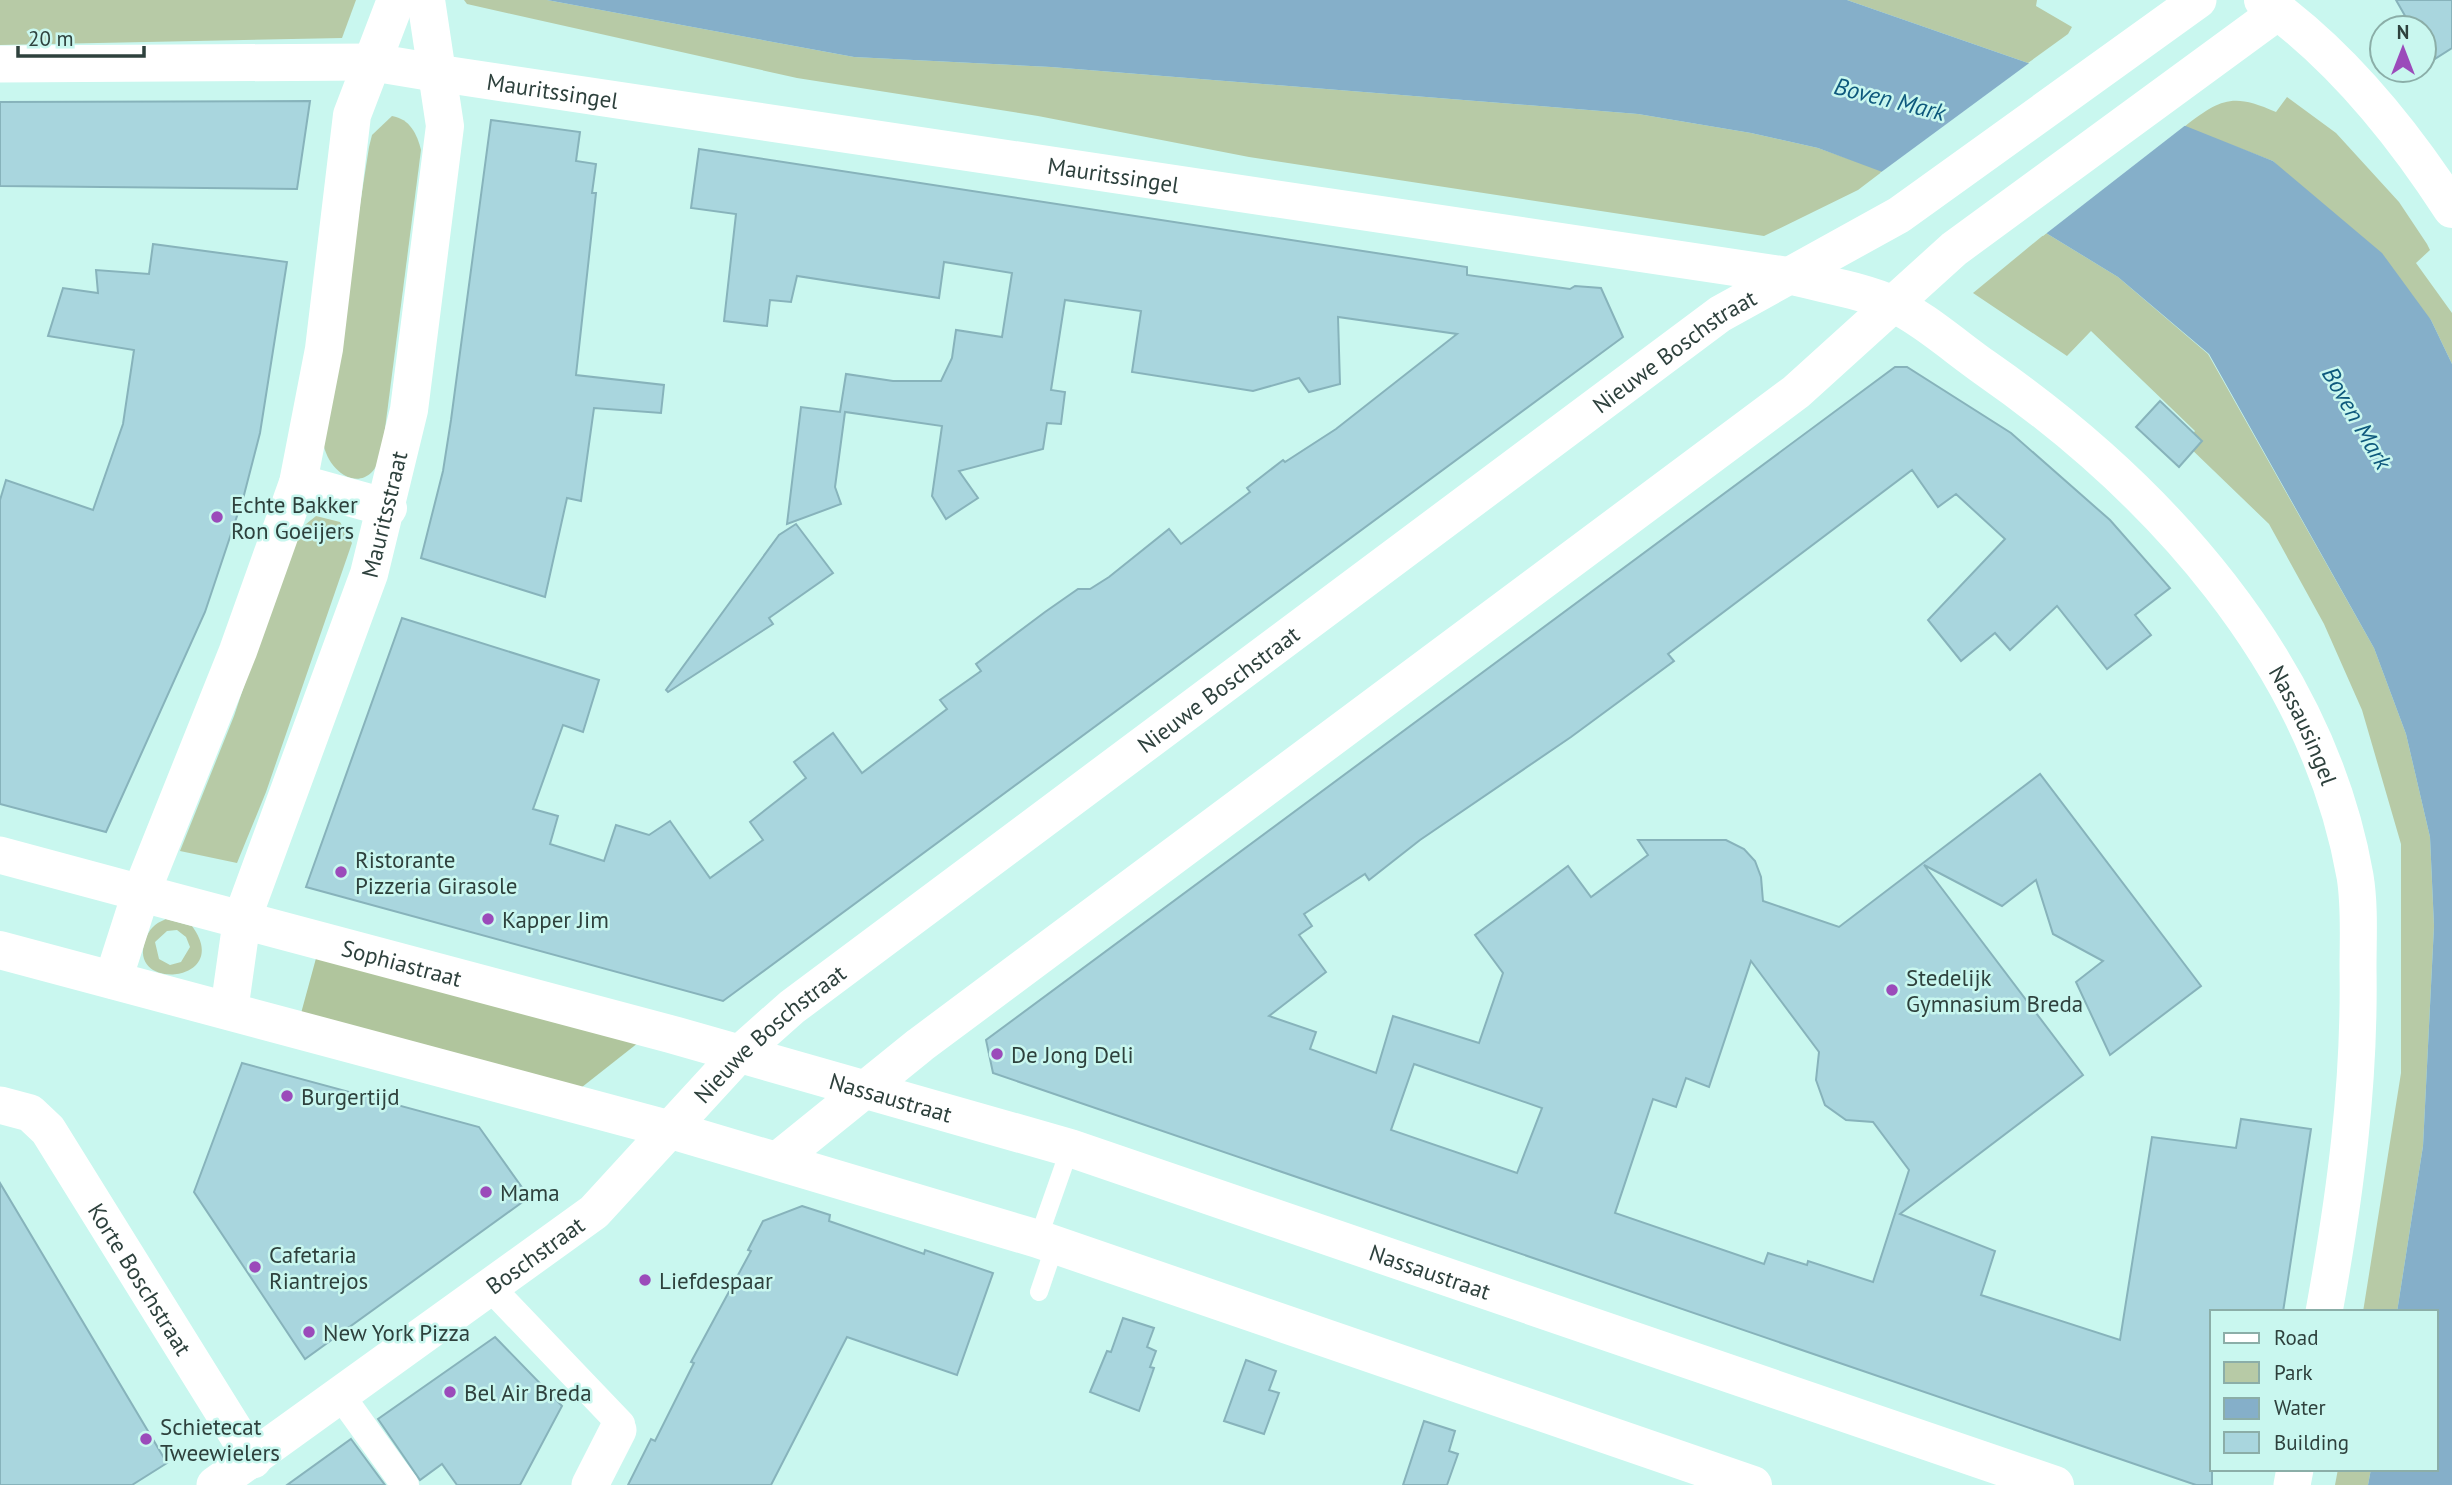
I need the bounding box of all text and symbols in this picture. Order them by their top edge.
scale bar [18,14,144,58]
north arrow [2368,14,2438,84]
text: N [2397,20,2409,44]
text: 20 m [28,25,74,52]
street label: Mauritssingel [485,66,621,115]
water label: Boven Mark [1831,70,1950,128]
street label: Mauritssingel [1046,150,1182,199]
street label: Nieuwe Boschstraat [1586,282,1761,419]
water label: Boven Mark [2315,361,2399,476]
street label: Mauritsstraat [354,448,413,581]
place label: Echte Bakker Ron Goeijers [231,490,358,545]
marker: Echte Bakker Ron Goeijers [209,509,225,525]
street label: Nieuwe Boschstraat [1131,619,1305,759]
street label: Nassausingel [2263,660,2344,789]
place label: Ristorante Pizzeria Girasole [355,845,517,900]
marker: Ristorante Pizzeria Girasole [333,864,349,880]
place label: Kapper Jim [502,905,609,934]
marker: Kapper Jim [480,911,496,927]
street label: Sophiastraat [339,933,465,992]
street label: Nieuwe Boschstraat [687,958,851,1109]
place label: Stedelijk Gymnasium Breda [1906,963,2083,1018]
marker: Stedelijk Gymnasium Breda [1884,982,1900,998]
place label: De Jong Deli [1011,1040,1134,1069]
marker: De Jong Deli [989,1046,1005,1062]
street label: Nassaustraat [826,1066,956,1128]
place label: Burgertijd [301,1082,400,1111]
marker: Burgertijd [279,1088,295,1104]
place label: Mama [500,1178,560,1207]
marker: Mama [478,1184,494,1200]
street label: Korte Boschstraat [82,1197,199,1360]
street label: Boschstraat [480,1209,590,1300]
street label: Nassaustraat [1366,1237,1495,1305]
place label: Cafetaria Riantrejos [269,1240,368,1295]
marker: Cafetaria Riantrejos [247,1259,263,1275]
place label: Liefdespaar [659,1266,773,1295]
marker: Liefdespaar [637,1272,653,1288]
legend [2210,1310,2438,1471]
place label: New York Pizza [323,1318,470,1347]
marker: New York Pizza [301,1324,317,1340]
text: Road [2274,1324,2318,1351]
text: Park [2274,1359,2313,1386]
place label: Bel Air Breda [464,1378,592,1407]
marker: Bel Air Breda [442,1384,458,1400]
text: Water [2274,1394,2326,1421]
place label: Schietecat Tweewielers [160,1412,280,1467]
text: Building [2274,1429,2349,1456]
marker: Schietecat Tweewielers [138,1431,154,1447]

